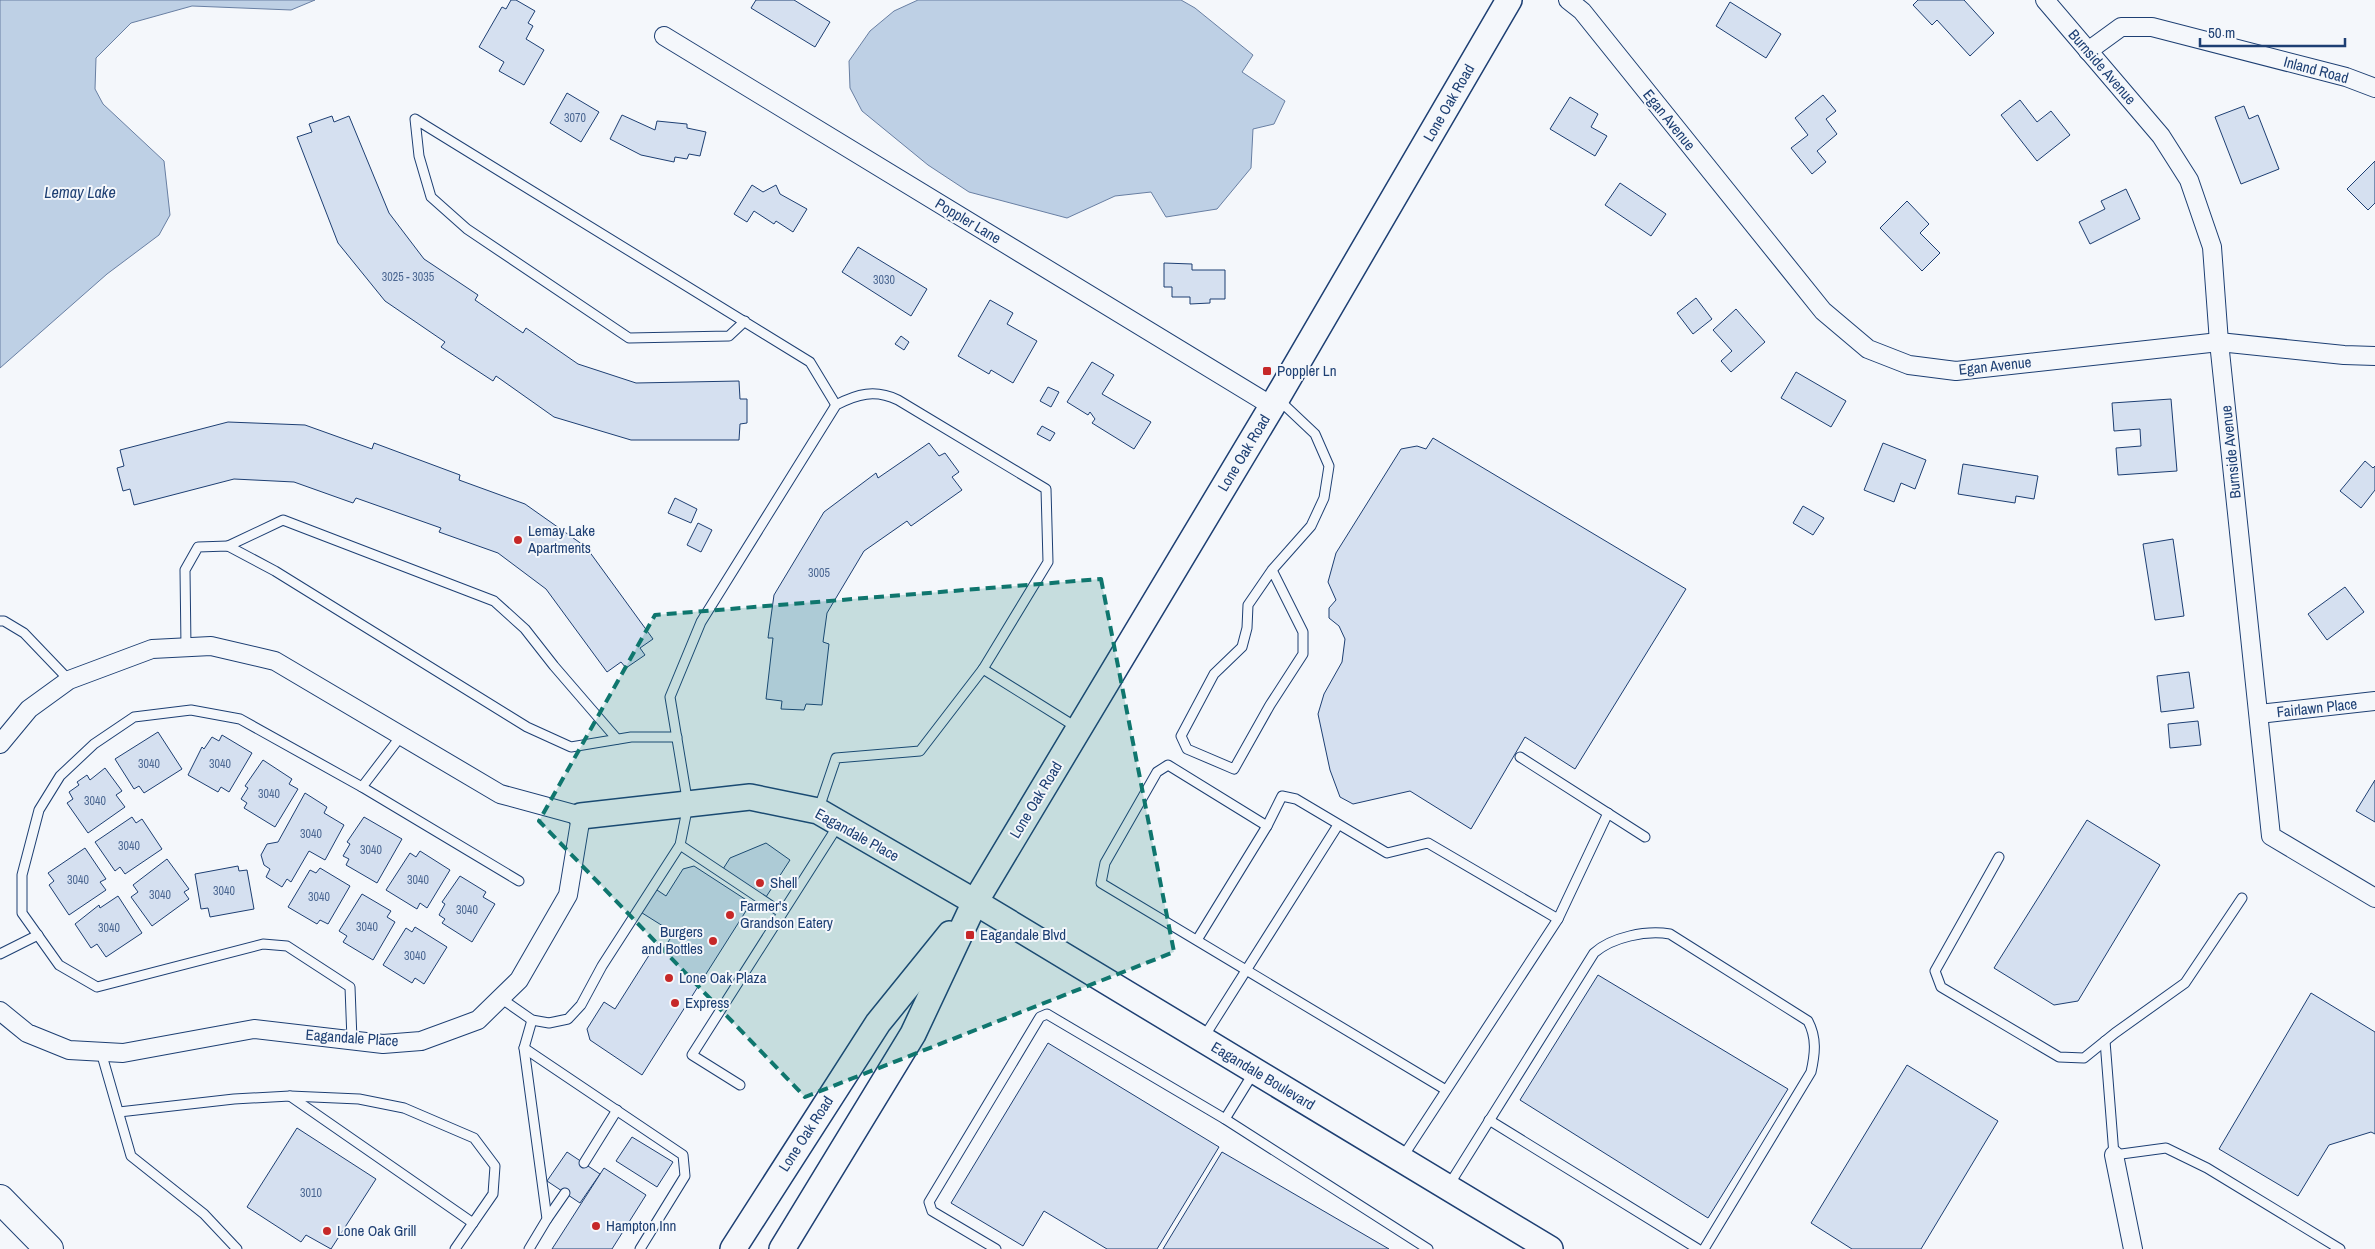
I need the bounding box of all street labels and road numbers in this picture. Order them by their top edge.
street label: Burnside Avenue [2064,25,2141,109]
street label: Inland Road [2281,51,2351,88]
street label: Lone Oak Road [1418,60,1479,145]
street label: Egan Avenue [1638,85,1701,155]
street label: Poppler Lane [931,193,1005,248]
street label: Egan Avenue [1958,351,2032,380]
street label: Burnside Avenue [2215,404,2246,500]
street label: Lone Oak Road [1212,410,1275,495]
street label: Fairlawn Place [2276,693,2358,722]
street label: Lone Oak Road [1004,757,1067,842]
street label: Eagandale Place [811,803,903,866]
street label: Eagandale Place [305,1024,399,1051]
street label: Eagandale Boulevard [1207,1036,1319,1115]
street label: Lone Oak Road [773,1092,838,1176]

